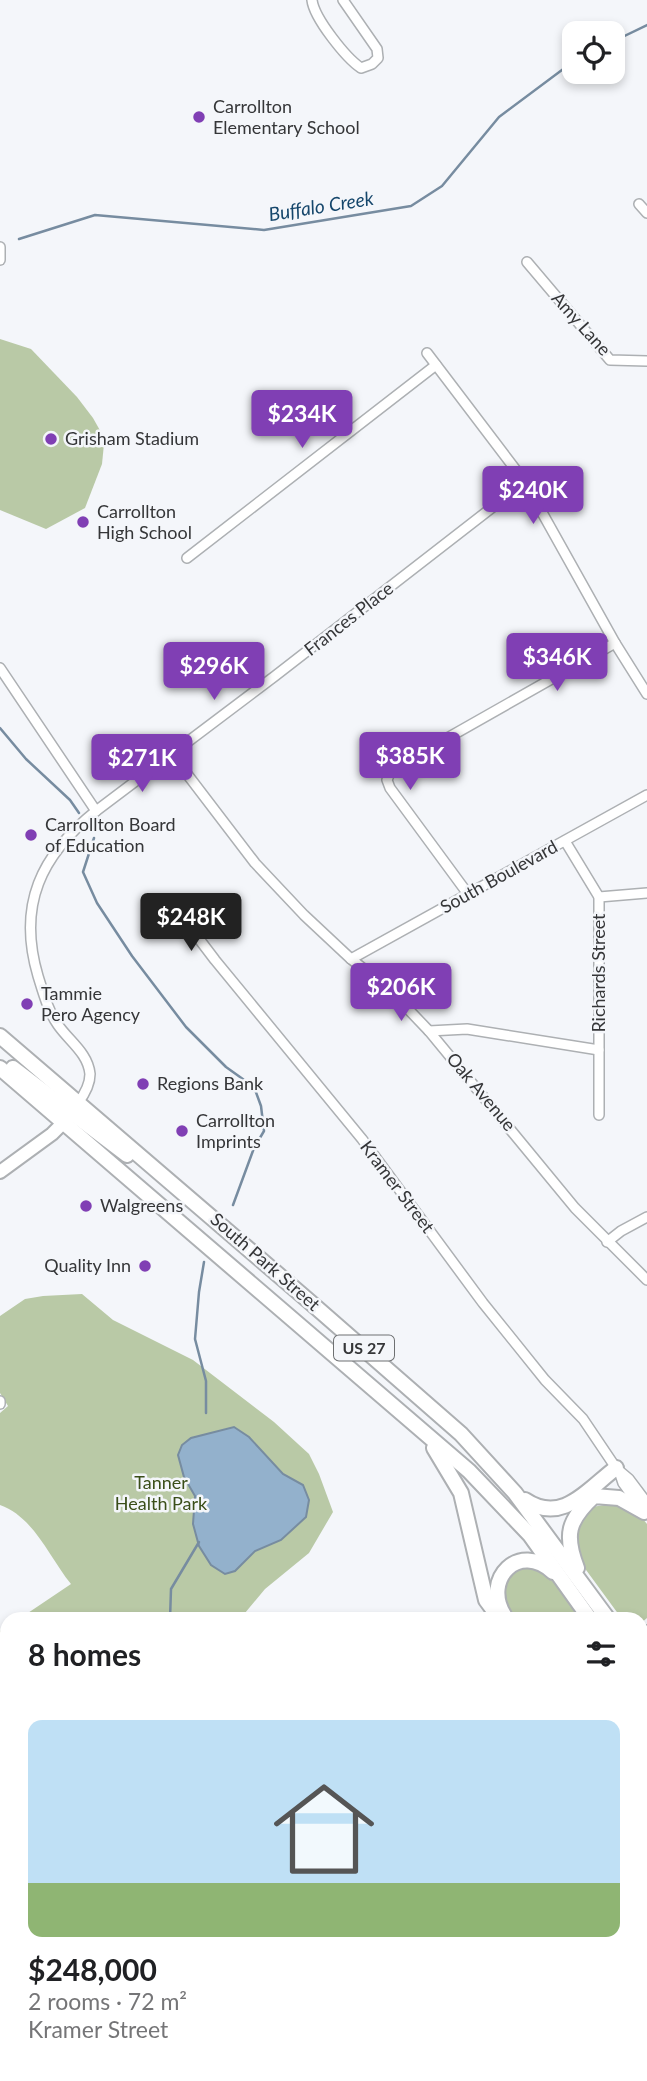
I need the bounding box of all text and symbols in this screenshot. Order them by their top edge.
map controls [562,21,625,84]
button: locate [562,21,625,84]
place label: Carrollton Elementary School [213,95,360,138]
marker: Carrollton Elementary School [191,109,207,125]
water label: Buffalo Creek [267,186,376,225]
street label: Amy Lane [547,287,616,360]
pin: $234K [253,391,351,450]
text: $234K [267,399,337,427]
place label: Grisham Stadium [65,427,199,449]
marker: Grisham Stadium [43,431,59,447]
pin: $240K [484,466,582,526]
text: $240K [498,475,568,503]
place label: Carrollton High School [97,500,192,543]
marker: Carrollton High School [75,514,91,530]
street label: Frances Place [299,577,397,660]
pin: $346K [508,634,606,693]
pin: $296K [165,642,263,702]
text: $346K [522,642,592,670]
text: $296K [179,651,249,679]
pin: $385K [361,732,459,792]
pin: $271K [93,734,191,794]
text: $385K [375,741,445,769]
text: $271K [107,743,177,771]
place label: Carrollton Board of Education [45,813,176,856]
marker: Carrollton Board of Education [23,827,39,843]
street label: South Boulevard [436,835,561,917]
pin: $248K [142,894,240,953]
text: $248K [156,902,226,930]
street label: Richards Street [587,913,609,1033]
pin: $206K [352,964,450,1023]
text: $206K [366,972,436,1000]
place label: Tammie Pero Agency [41,982,141,1025]
marker: Tammie Pero Agency [19,996,35,1012]
street label: Oak Avenue [443,1048,521,1135]
place label: Regions Bank [157,1072,264,1094]
marker: Regions Bank [135,1076,151,1092]
place label: Carrollton Imprints [196,1109,275,1152]
marker: Carrollton Imprints [174,1123,190,1139]
street label: Kramer Street [356,1136,440,1237]
place label: Walgreens [100,1194,183,1216]
marker: Walgreens [78,1198,94,1214]
street label: South Park Street [206,1208,325,1315]
place label: Quality Inn [44,1254,131,1276]
marker: Quality Inn [137,1258,153,1274]
road number: US 27 [334,1336,394,1360]
park label: Tanner Health Park [115,1471,208,1514]
icon: filters [582,1635,620,1673]
text: 8 homes [28,1636,141,1672]
icon: home [261,1766,387,1892]
text: $248,000 [28,1951,157,1987]
text: 2 rooms · 72 m² [28,1987,187,2015]
text: Kramer Street [28,2015,168,2043]

